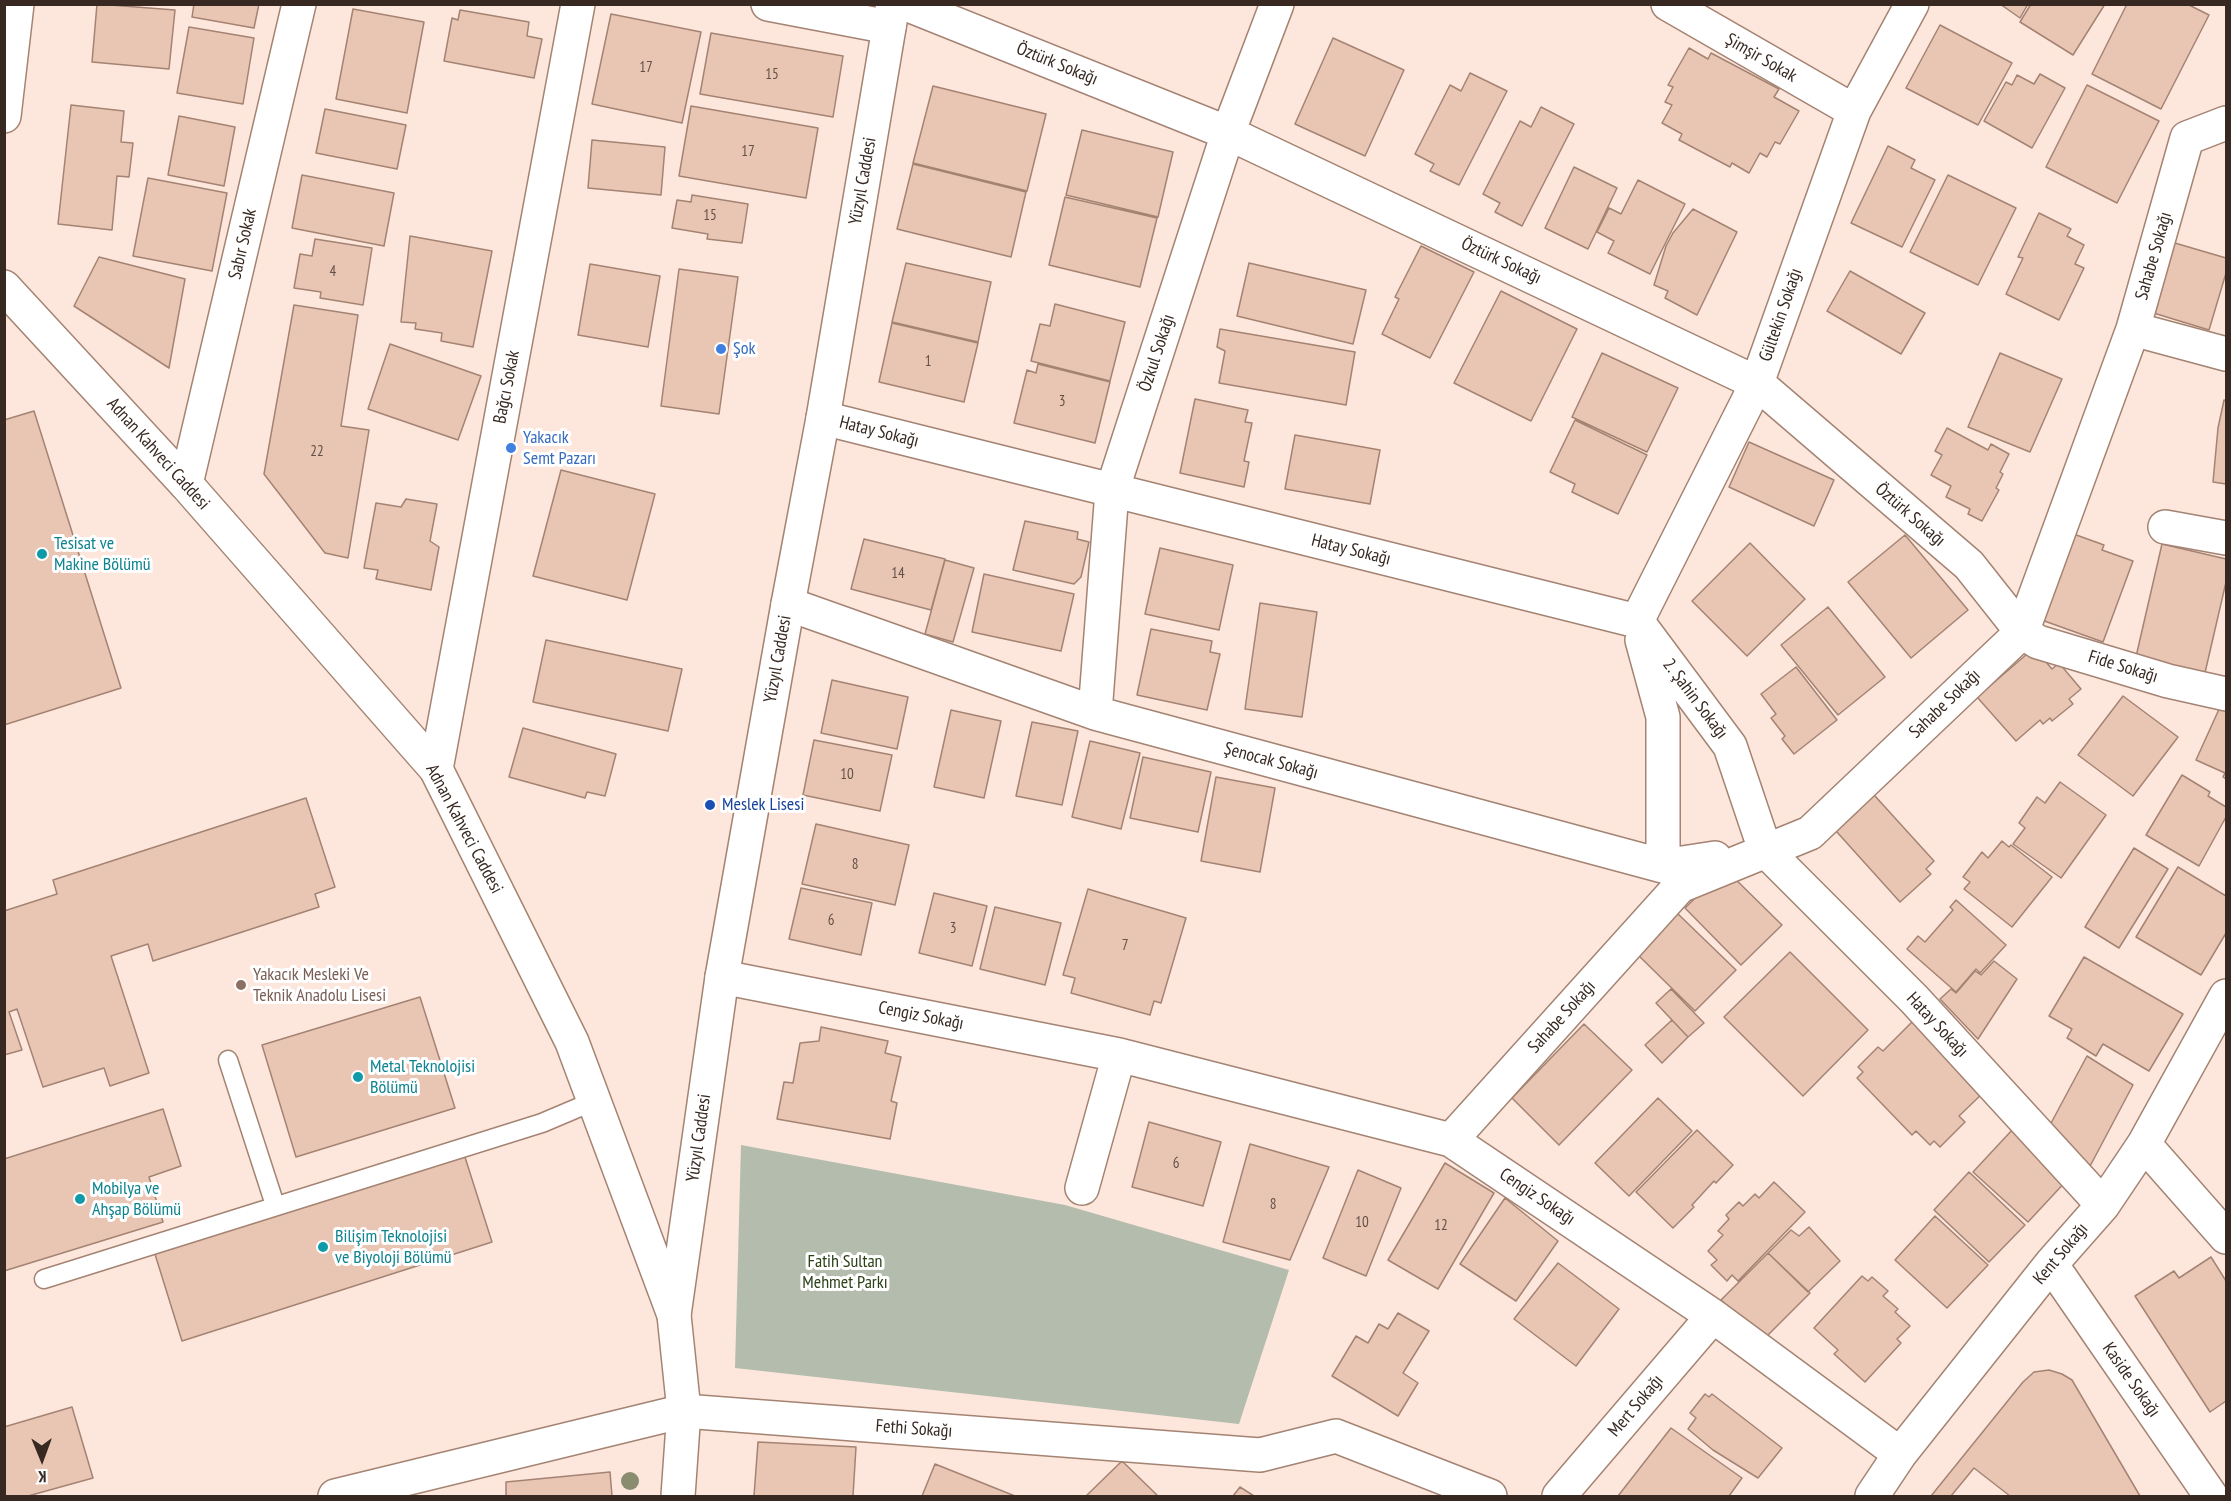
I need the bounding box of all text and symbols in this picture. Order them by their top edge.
street label: Şimşir Sokak [1722,29,1800,87]
street label: Öztürk Sokağı [1013,38,1101,90]
house number: 17 [639,59,653,77]
house number: 15 [765,66,779,84]
street label: Yüzyıl Caddesi [845,136,881,226]
house number: 17 [741,143,755,161]
street label: Sabır Sokak [224,206,262,282]
house number: 15 [703,207,717,225]
street label: Sahabe Sokağı [2131,210,2177,302]
street label: Öztürk Sokağı [1458,233,1544,289]
house number: 4 [330,263,336,281]
street label: Gültekin Sokağı [1755,266,1807,364]
street label: Özkul Sokağı [1134,312,1180,394]
place label: Şok [733,338,755,360]
marker: Şok [714,342,728,356]
street label: Bağcı Sokak [489,349,525,425]
house number: 1 [925,353,931,371]
house number: 3 [1059,393,1065,411]
street label: Adnan Kahveci Caddesi [102,394,214,514]
street label: Hatay Sokağı [837,412,921,452]
place label: Yakacık Semt Pazarı [523,427,596,470]
marker: Yakacık Semt Pazarı [504,441,518,455]
house number: 22 [310,443,324,461]
street label: Öztürk Sokağı [1871,479,1949,551]
street label: Hatay Sokağı [1309,530,1393,570]
place label: Tesisat ve Makine Bölümü [54,533,150,576]
marker: Tesisat ve Makine Bölümü [35,547,49,561]
house number: 14 [891,565,905,583]
street label: Yüzyıl Caddesi [760,614,796,704]
street label: Fide Sokağı [2086,646,2160,688]
street label: 2. Şahin Sokağı [1658,655,1732,743]
street label: Sahabe Sokağı [1905,665,1985,743]
street label: Şenocak Sokağı [1222,738,1320,784]
street label: Adnan Kahveci Caddesi [421,761,507,897]
house number: 10 [840,766,854,784]
place label: Meslek Lisesi [722,794,804,816]
marker: Meslek Lisesi [703,798,717,812]
house number: 8 [852,856,858,874]
house number: 6 [828,912,834,930]
house number: 3 [950,920,956,938]
house number: 7 [1122,937,1128,955]
place label: Yakacık Mesleki Ve Teknik Anadolu Lisesi [253,964,386,1006]
street label: Sahabe Sokağı [1524,976,1600,1058]
marker: Yakacık Mesleki Ve Teknik Anadolu Lisesi [234,978,248,992]
street label: Hatay Sokağı [1902,988,1972,1062]
street label: Cengiz Sokağı [877,997,965,1035]
place label: Metal Teknolojisi Bölümü [370,1056,475,1098]
marker: Metal Teknolojisi Bölümü [351,1070,365,1084]
street label: Yüzyıl Caddesi [682,1093,716,1183]
house number: 6 [1173,1155,1179,1173]
street label: Cengiz Sokağı [1495,1164,1579,1230]
place label: Mobilya ve Ahşap Bölümü [92,1178,181,1220]
marker: Mobilya ve Ahşap Bölümü [73,1192,87,1206]
house number: 8 [1270,1196,1276,1214]
house number: 10 [1355,1214,1369,1232]
house number: 12 [1434,1217,1448,1235]
street label: Kent Sokağı [2029,1219,2093,1289]
place label: Bilişim Teknolojisi ve Biyoloji Bölümü [335,1226,452,1268]
marker: Bilişim Teknolojisi ve Biyoloji Bölümü [316,1240,330,1254]
park label: Fatih Sultan Mehmet Parkı [802,1251,888,1294]
street label: Kaside Sokağı [2097,1339,2165,1421]
street label: Mert Sokağı [1604,1371,1668,1441]
street label: Fethi Sokağı [875,1416,953,1442]
north arrow [12,1429,72,1489]
text: K [38,1467,47,1487]

